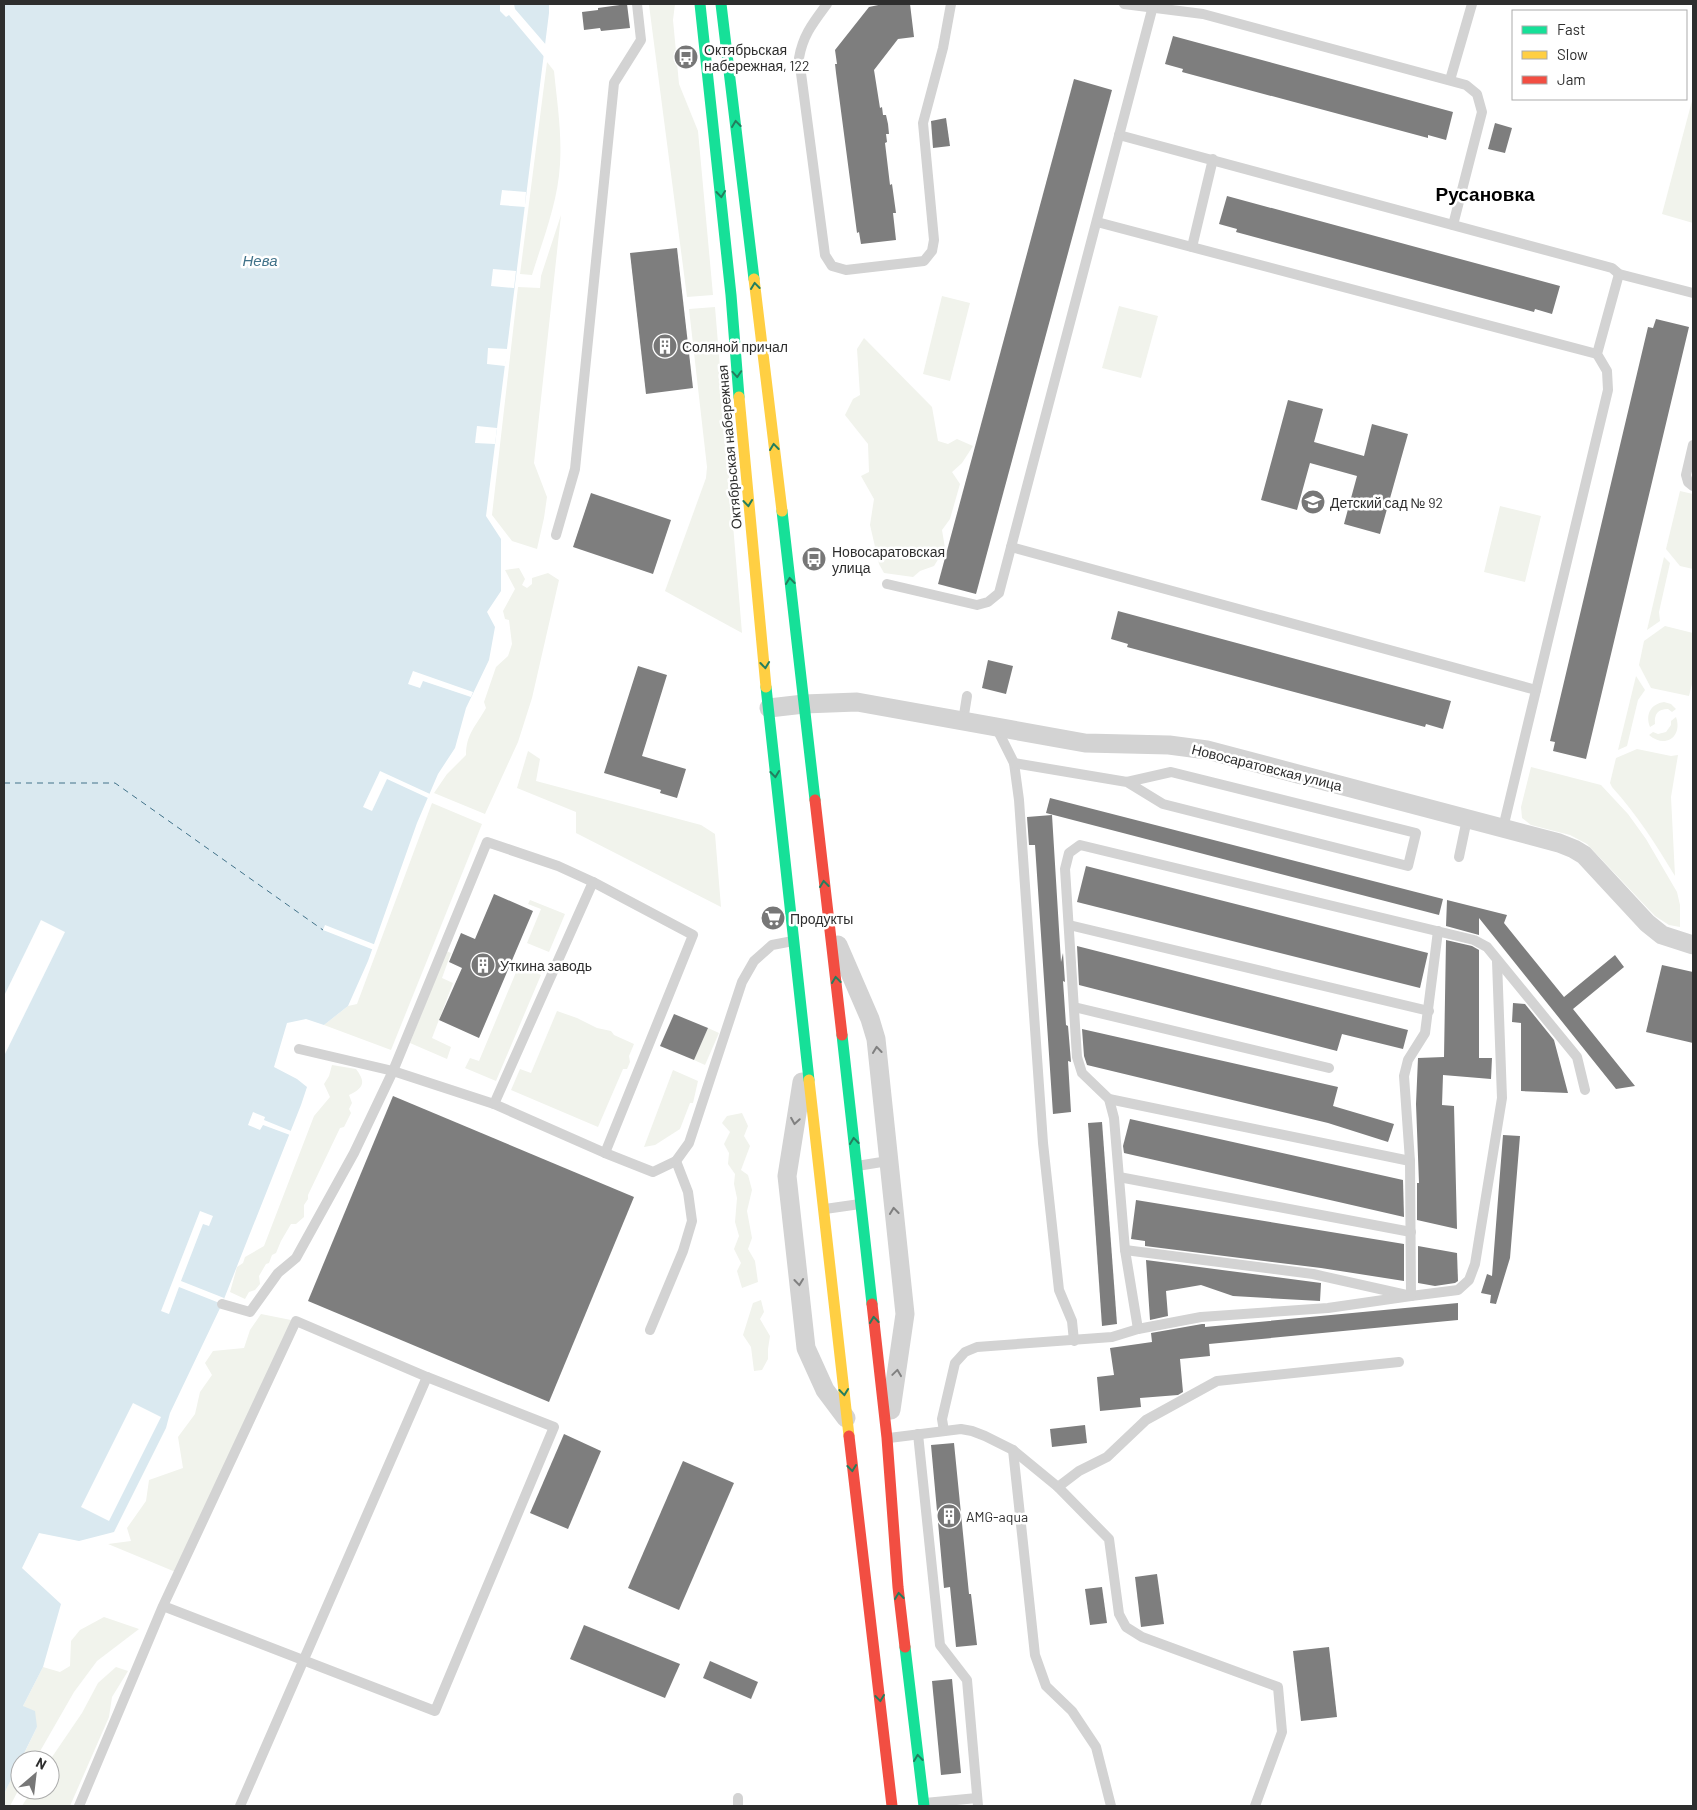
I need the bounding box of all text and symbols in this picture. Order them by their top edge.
legend [1512,10,1687,100]
text: Fast [1557,20,1585,38]
place label: Октябрьская набережная, 122 [704,41,809,74]
bus stop icon: Октябрьская набережная, 122 [673,44,699,70]
text: Slow [1557,45,1588,63]
text: Jam [1557,70,1586,88]
one-way arrow [731,120,742,128]
district label: Русановка [1436,182,1535,205]
one-way arrow [715,191,726,199]
water label: Нева [242,251,278,269]
one-way arrow [750,281,761,289]
building icon: Соляной причал [652,333,678,359]
place label: Соляной причал [682,338,788,355]
street label: Октябрьская набережная [713,364,745,530]
one-way arrow [732,370,743,378]
one-way arrow [769,443,780,451]
school or university icon: Детский сад № 92 [1300,489,1326,515]
place label: Детский сад № 92 [1330,494,1443,511]
one-way arrow [742,499,753,507]
place label: Новосаратовская улица [832,543,945,576]
bus stop icon: Новосаратовская улица [801,546,827,572]
one-way arrow [785,576,796,584]
one-way arrow [759,661,770,669]
street label: Новосаратовская улица [1190,740,1344,794]
one-way arrow [769,770,780,778]
one-way arrow [819,880,830,888]
supermarket icon: Продукты [760,905,786,931]
place label: Продукты [790,910,853,927]
building icon: Уткина заводь [470,952,496,978]
place label: Уткина заводь [500,957,592,974]
one-way arrow [831,976,842,984]
one-way arrow [872,1046,883,1054]
one-way arrow [791,1117,801,1125]
one-way arrow [849,1137,860,1145]
one-way arrow [889,1207,900,1215]
one-way arrow [793,1279,804,1287]
one-way arrow [869,1316,880,1324]
one-way arrow [891,1368,901,1377]
one-way arrow [838,1388,849,1396]
one-way arrow [846,1464,857,1472]
building icon: AMG-aqua [936,1503,962,1529]
place label: AMG-aqua [966,1508,1028,1525]
one-way arrow [894,1592,905,1600]
one-way arrow [874,1694,885,1702]
north arrow [10,1750,60,1800]
text: N [33,1753,49,1773]
one-way arrow [913,1754,924,1762]

